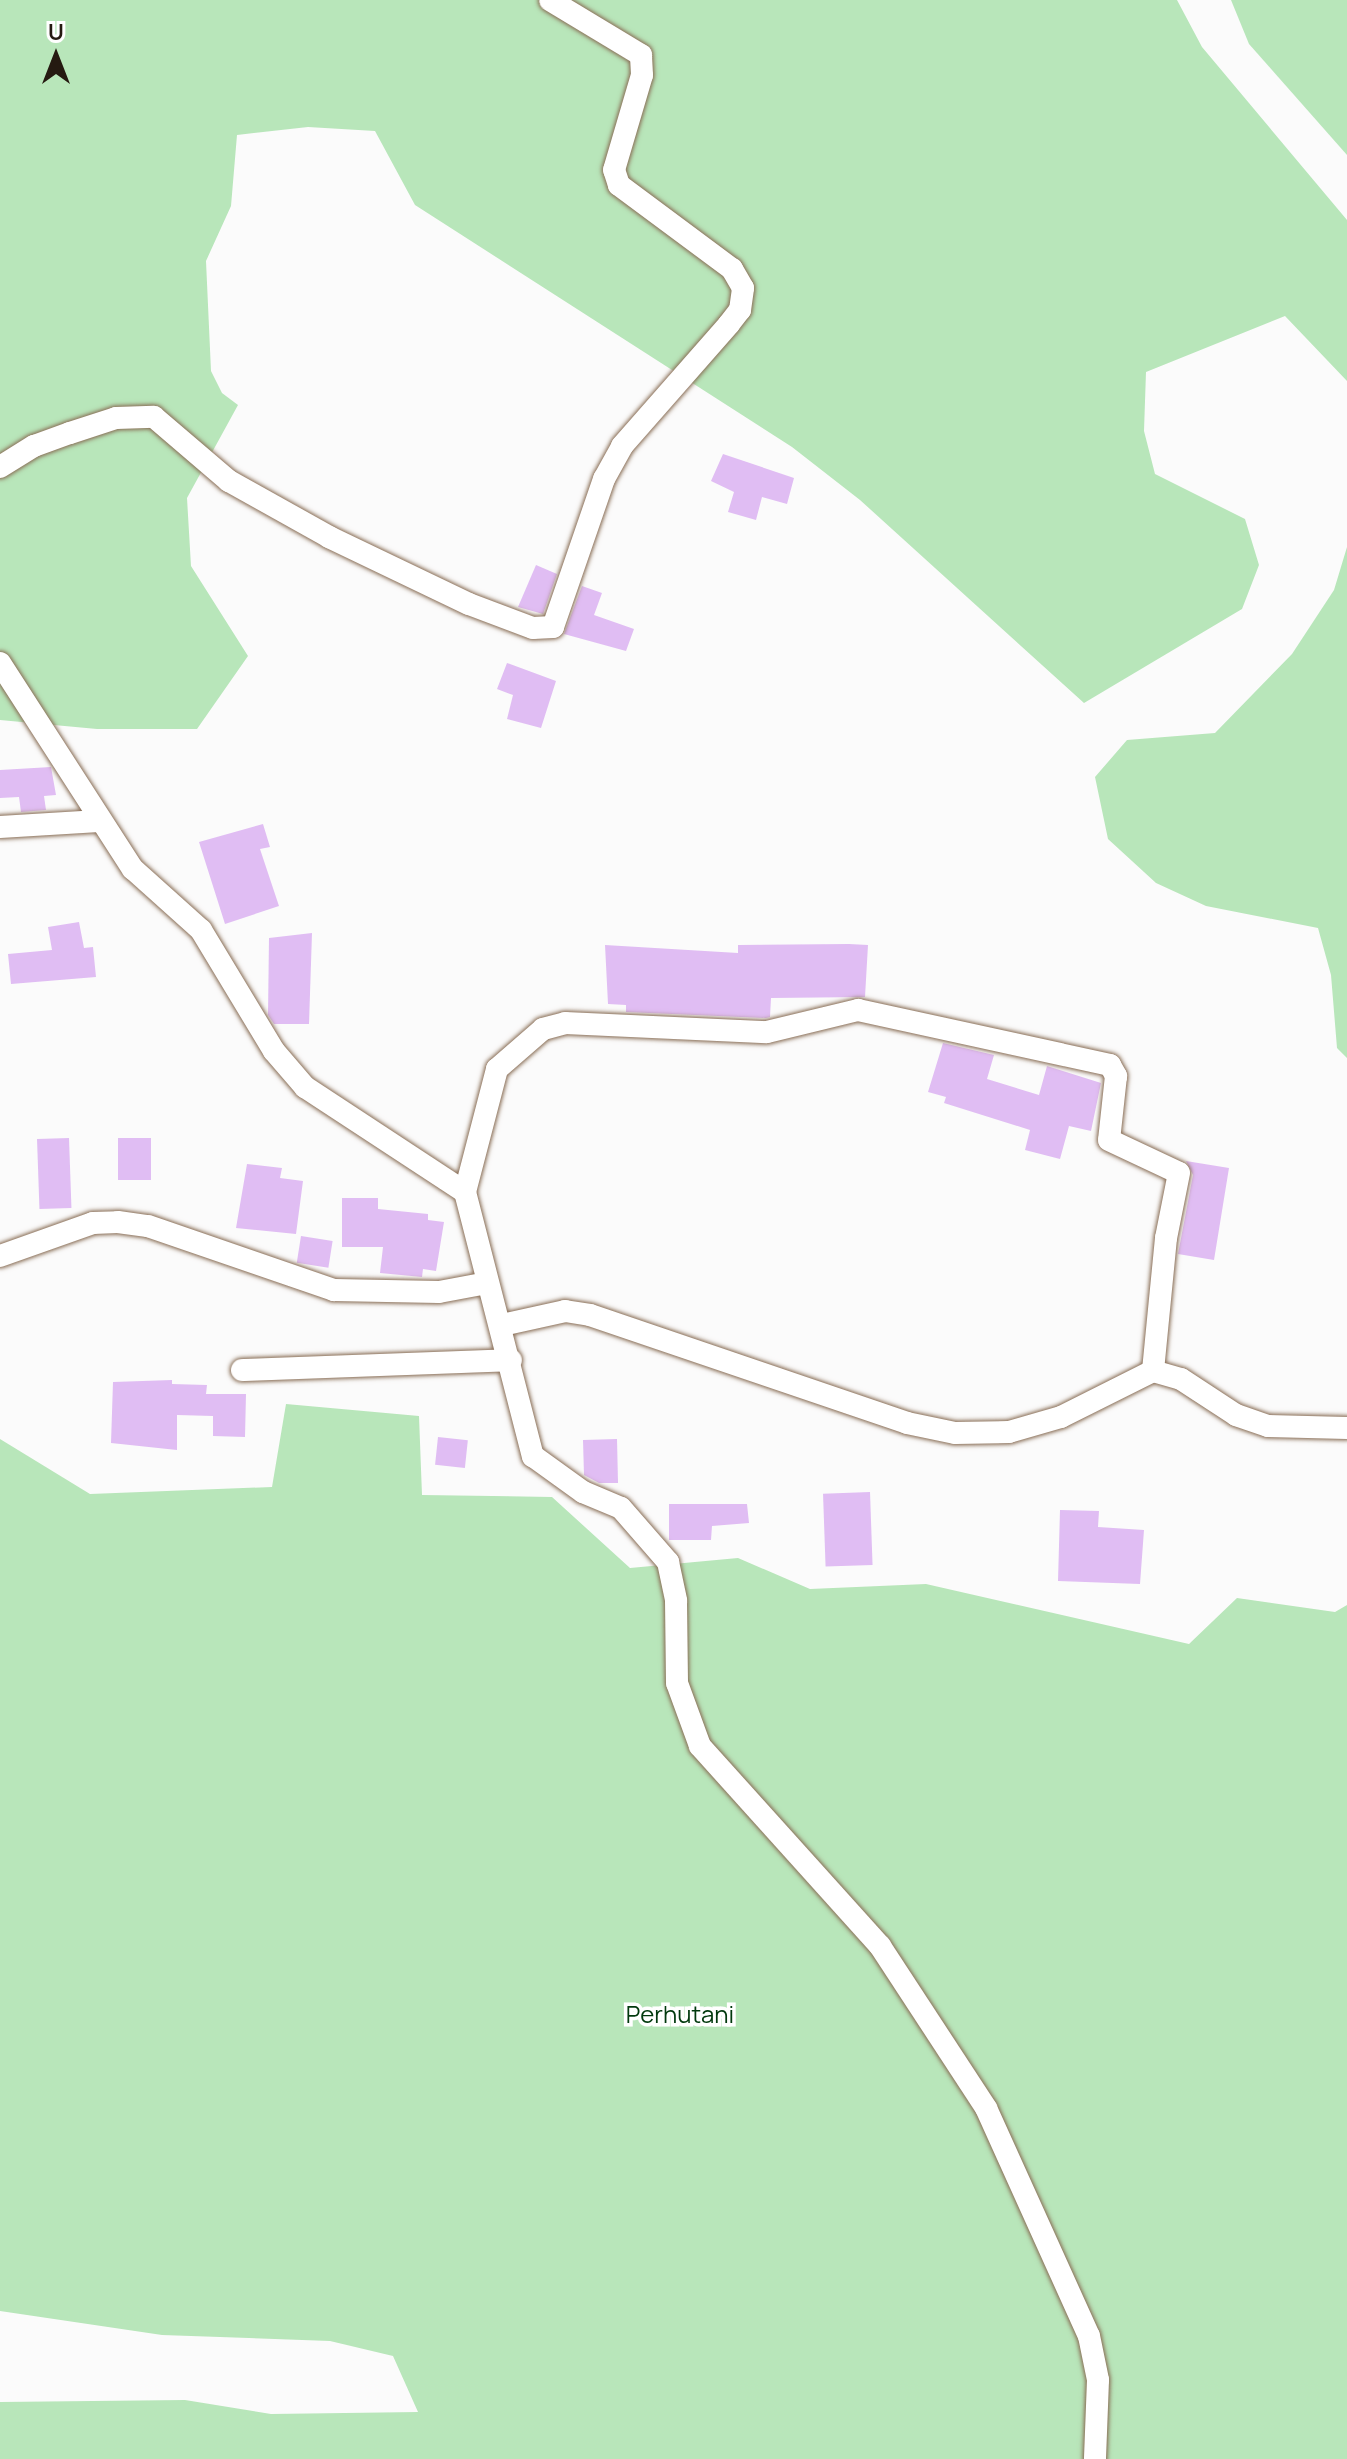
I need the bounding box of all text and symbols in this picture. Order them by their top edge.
north arrow [16,16,96,96]
text: U [48,17,64,47]
park label: Perhutani [626,2000,734,2028]

